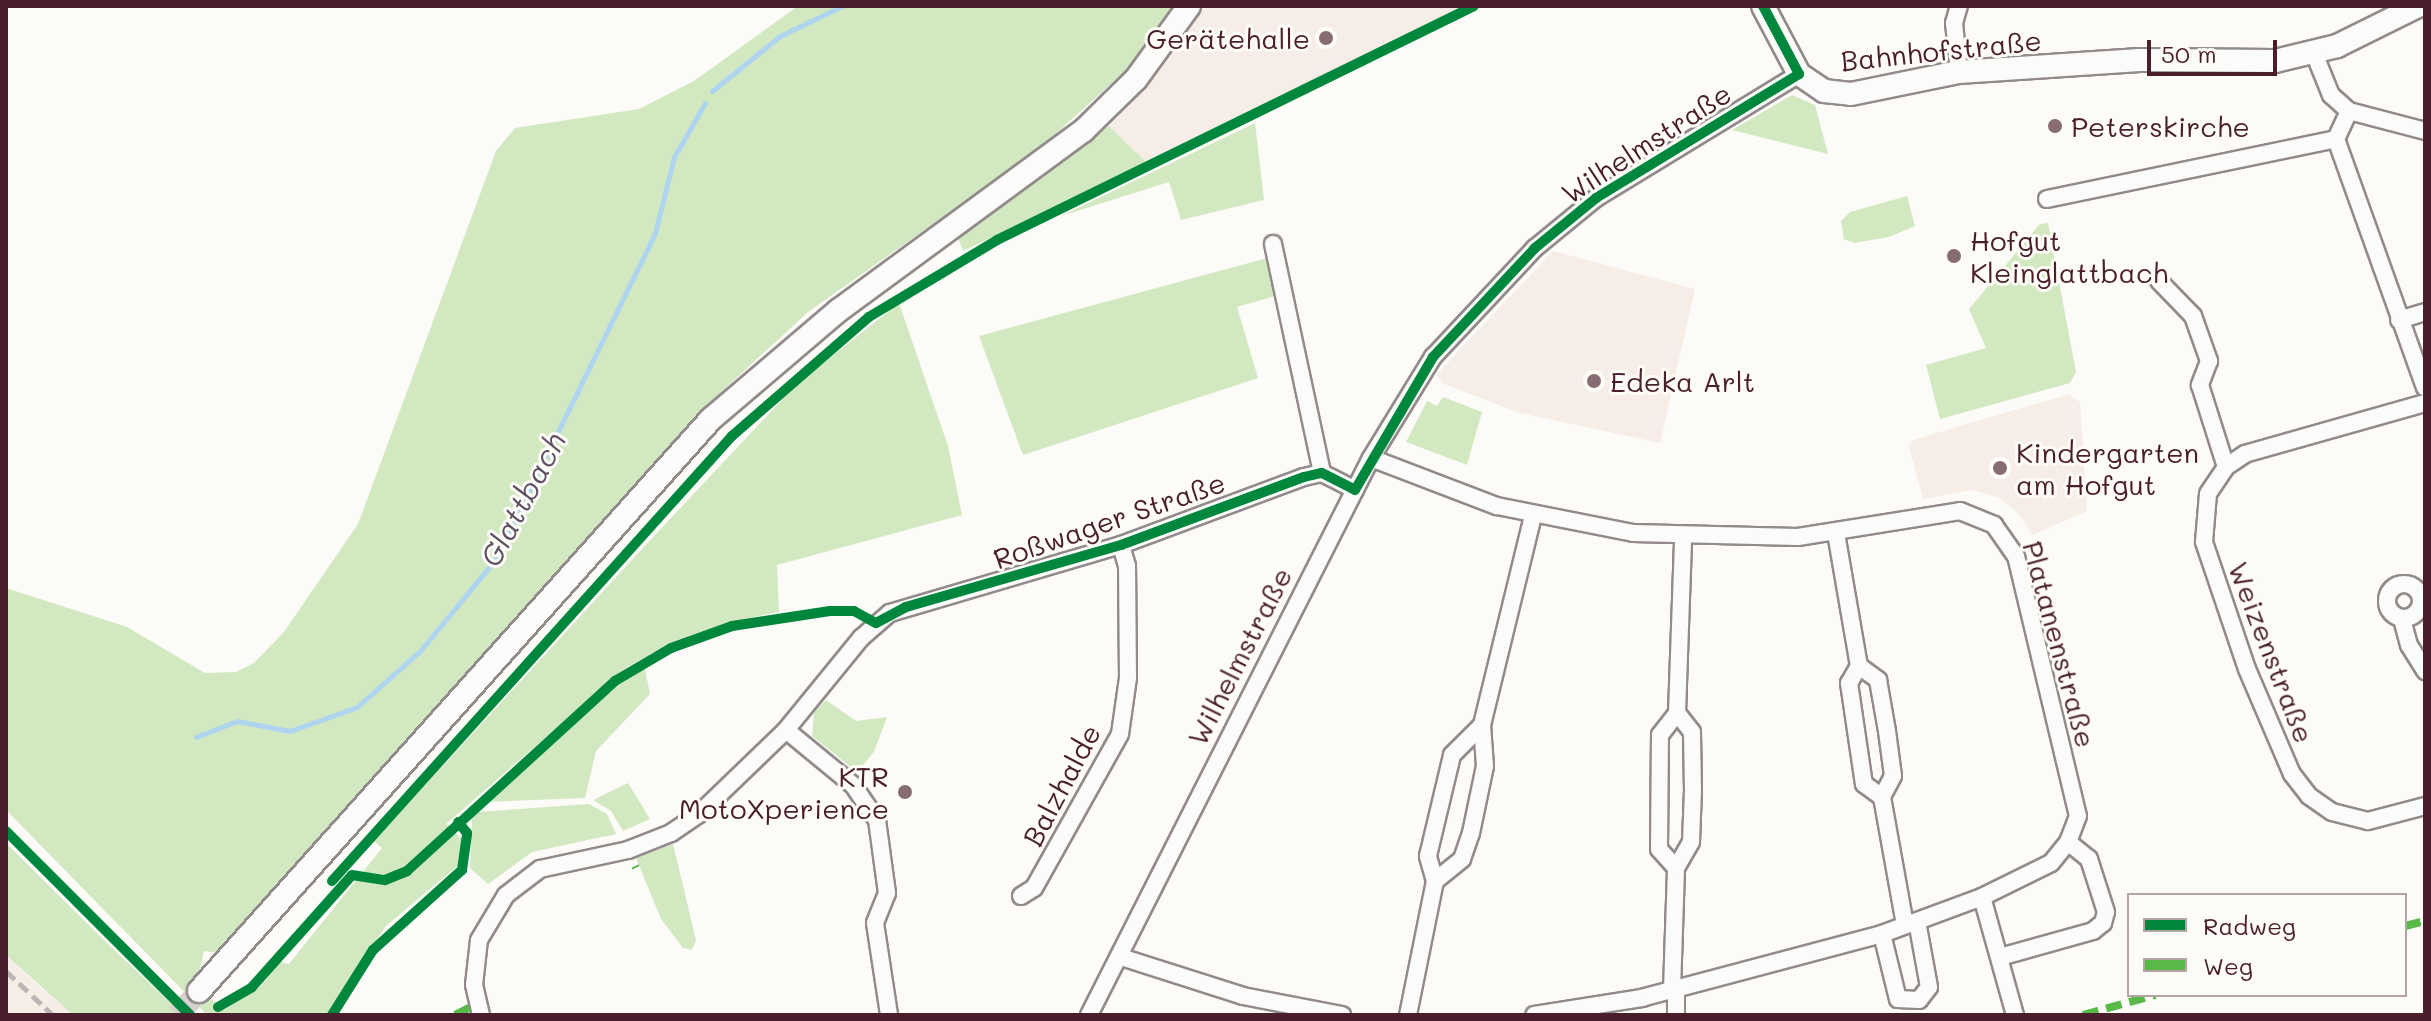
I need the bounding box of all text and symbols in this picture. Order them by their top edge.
place label: Gerätehalle [1146,21,1310,55]
street label: Bahnhofstraße [1839,23,2043,77]
scale bar [2151,24,2281,74]
marker: Gerätehalle [1317,29,1335,47]
text: 50 m [2161,38,2217,69]
street label: Wilhelmstraße [1555,76,1737,210]
place label: Peterskirche [2071,109,2250,143]
marker: Peterskirche [2046,117,2064,135]
place label: Hofgut Kleinglattbach [1970,223,2168,289]
marker: Hofgut Kleinglattbach [1945,247,1963,265]
place label: Edeka Arlt [1610,364,1755,398]
marker: Edeka Arlt [1585,372,1603,390]
water label: Glattbach [472,426,572,572]
place label: Kindergarten am Hofgut [2016,435,2199,501]
marker: Kindergarten am Hofgut [1991,459,2009,477]
street label: Roßwager Straße [989,465,1229,575]
street label: Platanenstraße [2016,537,2104,751]
street label: Weizenstraße [2222,557,2322,747]
street label: Wilhelmstraße [1180,561,1298,751]
street label: Balzhalde [1015,718,1107,852]
place label: KTR MotoXperience [679,759,889,825]
marker: KTR MotoXperience [896,783,914,801]
legend [2127,893,2407,997]
text: Radweg [2203,910,2296,941]
text: Weg [2203,950,2253,981]

